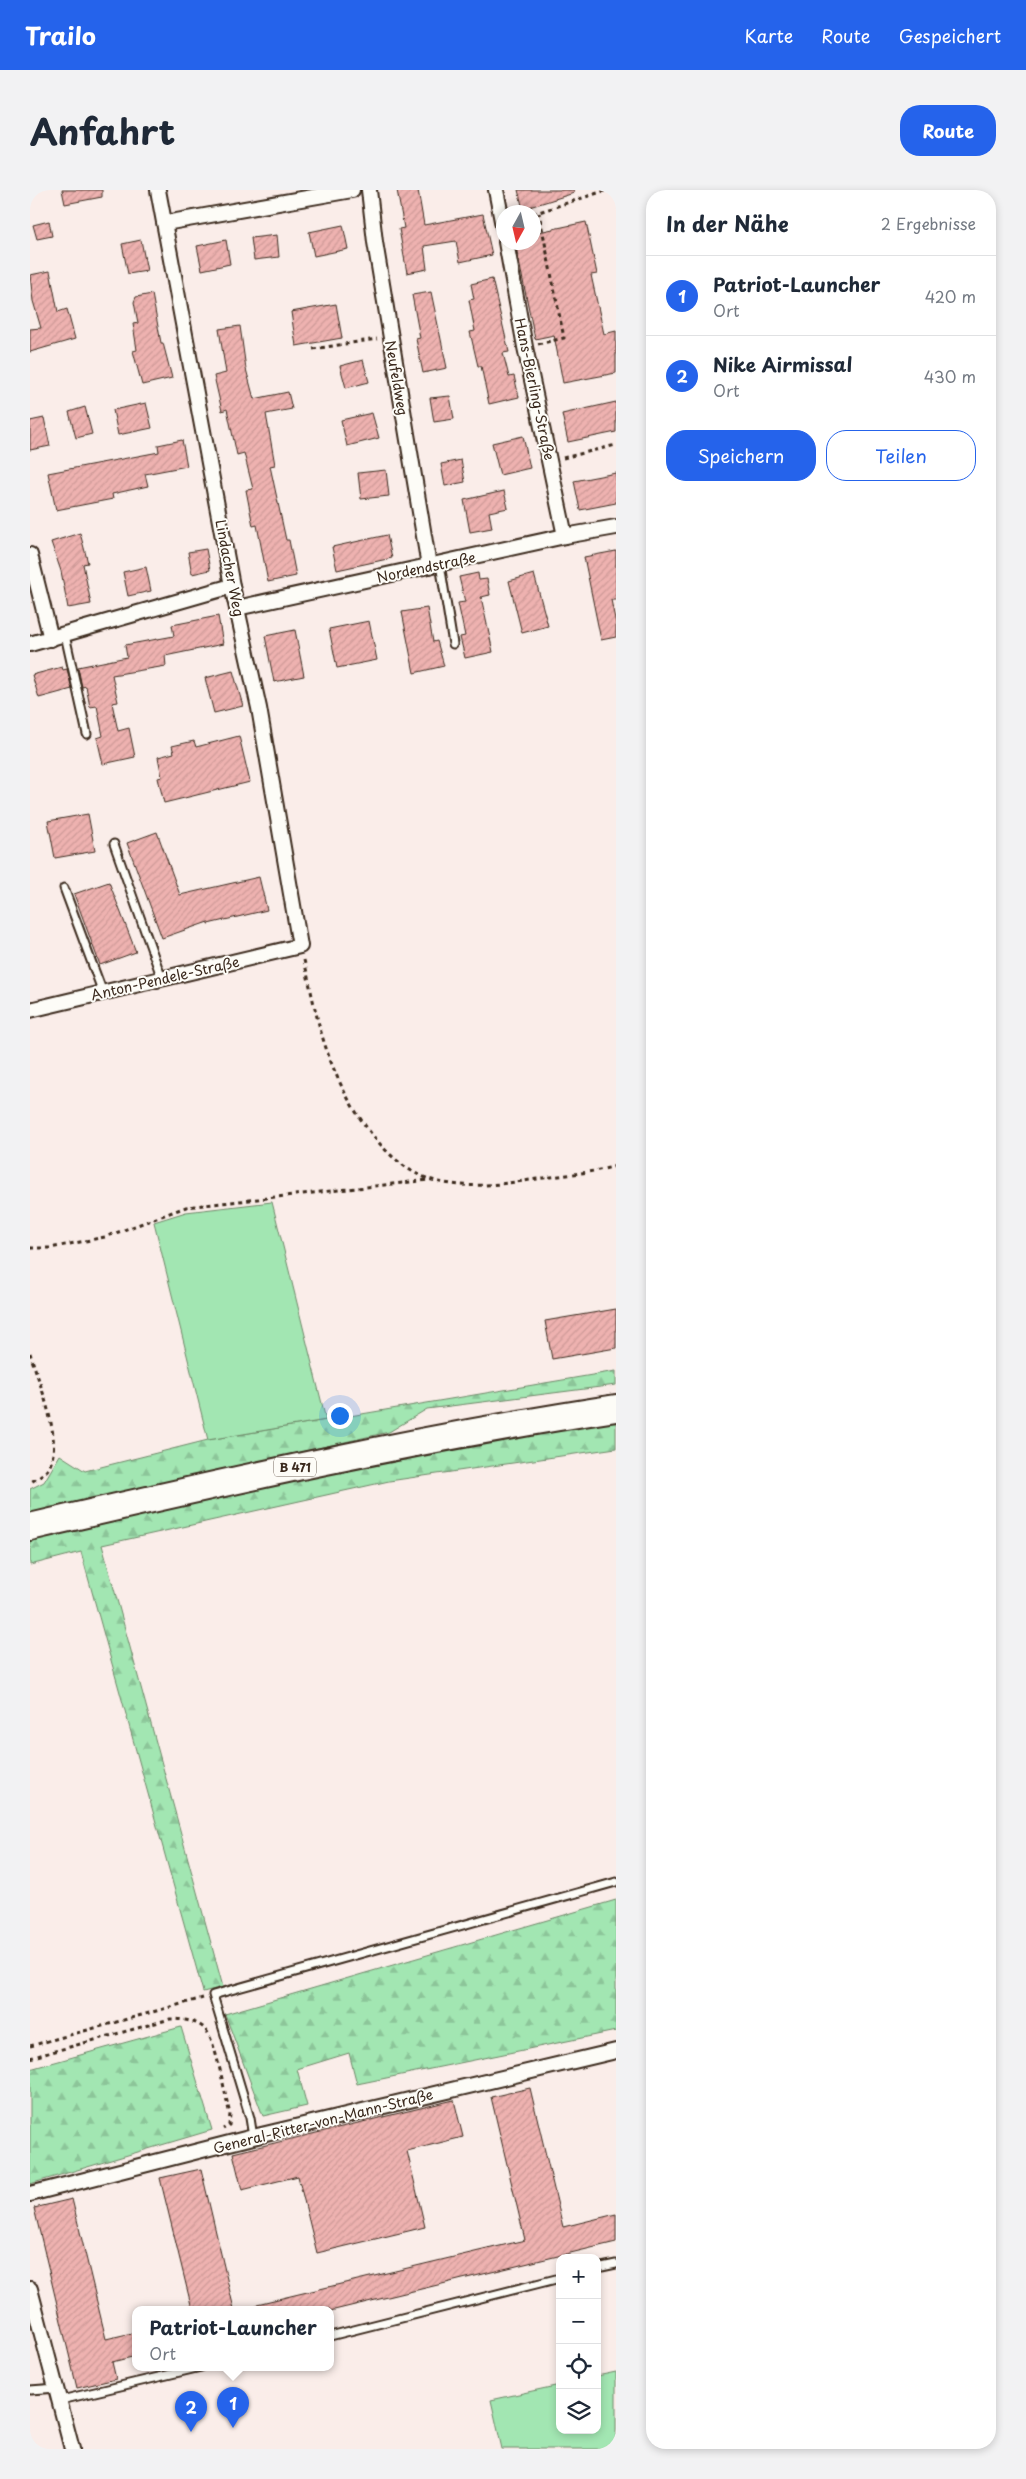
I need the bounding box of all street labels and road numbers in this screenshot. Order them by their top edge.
street label: Hans-Bierling-Straße [510,316,560,462]
street label: Neufeldweg [380,339,414,417]
street label: Lindacher Weg [210,518,250,618]
street label: Nordendstraße [374,546,478,588]
street label: Anton-Pendele-Straße [89,951,241,1005]
road number: B 471 [274,1458,316,1476]
street label: General-Ritter-von-Mann-Straße [211,2083,435,2159]

